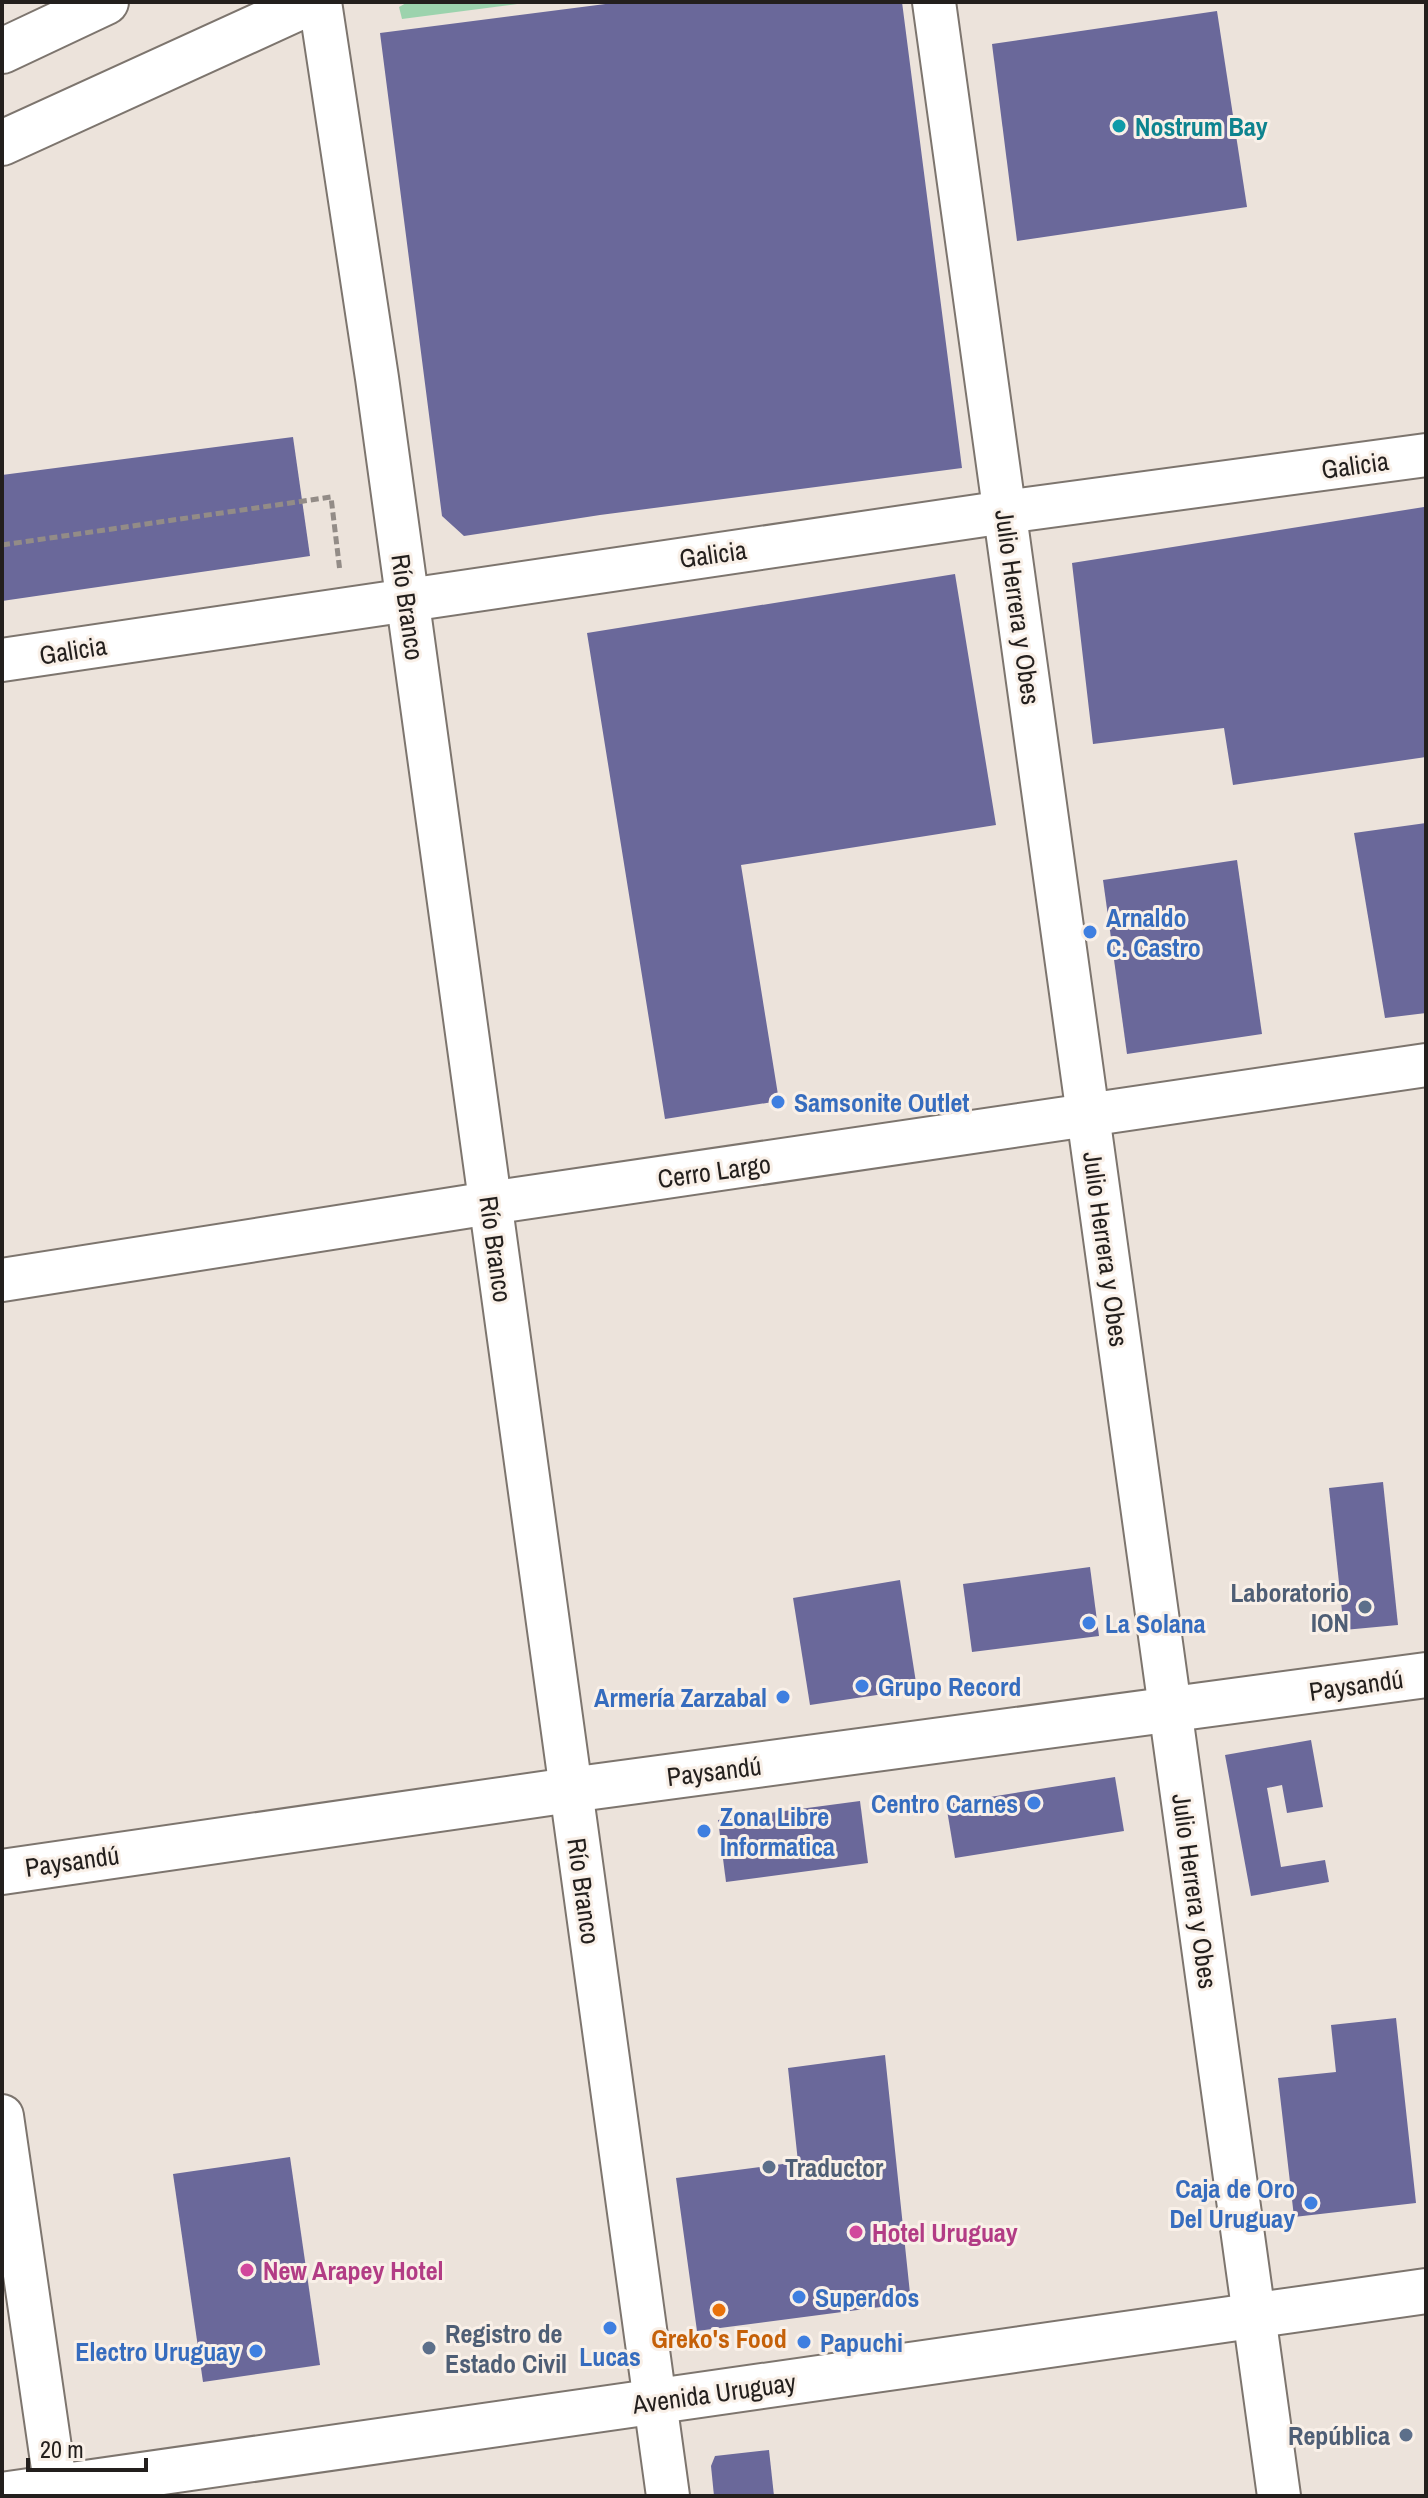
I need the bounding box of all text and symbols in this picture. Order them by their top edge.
place label: Nostrum Bay [1135,109,1268,144]
marker: Nostrum Bay [1110,117,1128,135]
street label: Galicia [1319,443,1391,487]
street label: Julio Herrera y Obes [987,507,1049,707]
street label: Galicia [677,532,749,576]
street label: Río Branco [383,552,433,662]
street label: Galicia [37,627,109,673]
place label: Arnaldo C. Castro [1106,900,1201,965]
marker: Arnaldo C. Castro [1081,923,1099,941]
place label: Samsonite Outlet [794,1085,969,1120]
marker: Samsonite Outlet [769,1093,787,1111]
street label: Cerro Largo [655,1146,773,1196]
street label: Julio Herrera y Obes [1075,1149,1137,1349]
street label: Río Branco [471,1194,521,1304]
place label: Laboratorio ION [1231,1575,1349,1640]
marker: Laboratorio ION [1356,1598,1374,1616]
place label: La Solana [1105,1606,1206,1641]
marker: La Solana [1080,1614,1098,1632]
street label: Paysandú [1307,1661,1405,1709]
place label: Grupo Record [878,1669,1021,1704]
marker: Grupo Record [853,1677,871,1695]
place label: Armería Zarzabal [594,1680,767,1715]
marker: Armería Zarzabal [774,1688,792,1706]
street label: Paysandú [665,1748,763,1794]
place label: Centro Carnes [871,1786,1018,1821]
street label: Julio Herrera y Obes [1164,1791,1226,1991]
marker: Centro Carnes [1025,1794,1043,1812]
place label: Zona Libre Informatica [720,1799,835,1864]
marker: Zona Libre Informatica [695,1822,713,1840]
street label: Río Branco [559,1836,609,1946]
street label: Paysandú [23,1837,121,1885]
place label: Traductor [785,2150,884,2185]
marker: Traductor [760,2158,778,2176]
place label: Caja de Oro Del Uruguay [1169,2171,1295,2236]
marker: Caja de Oro Del Uruguay [1302,2194,1320,2212]
place label: Hotel Uruguay [872,2215,1018,2250]
marker: Hotel Uruguay [847,2223,865,2241]
place label: New Arapey Hotel [263,2253,444,2288]
marker: New Arapey Hotel [238,2261,256,2279]
place label: Super dos [815,2280,919,2315]
marker: Super dos [790,2288,808,2306]
marker: Greko's Food [710,2301,728,2319]
place label: Registro de Estado Civil [445,2316,567,2381]
marker: Lucas [601,2319,619,2337]
place label: Greko's Food [651,2321,787,2356]
place label: Papuchi [820,2325,903,2360]
marker: Papuchi [795,2333,813,2351]
place label: Electro Uruguay [75,2334,240,2369]
marker: Registro de Estado Civil [420,2339,438,2357]
place label: Lucas [579,2339,641,2374]
marker: Electro Uruguay [247,2342,265,2360]
street label: Avenida Uruguay [629,2364,798,2422]
place label: República [1288,2418,1390,2453]
scale bar [28,2422,146,2472]
marker: República [1397,2426,1415,2444]
text: 20 m [40,2433,84,2465]

